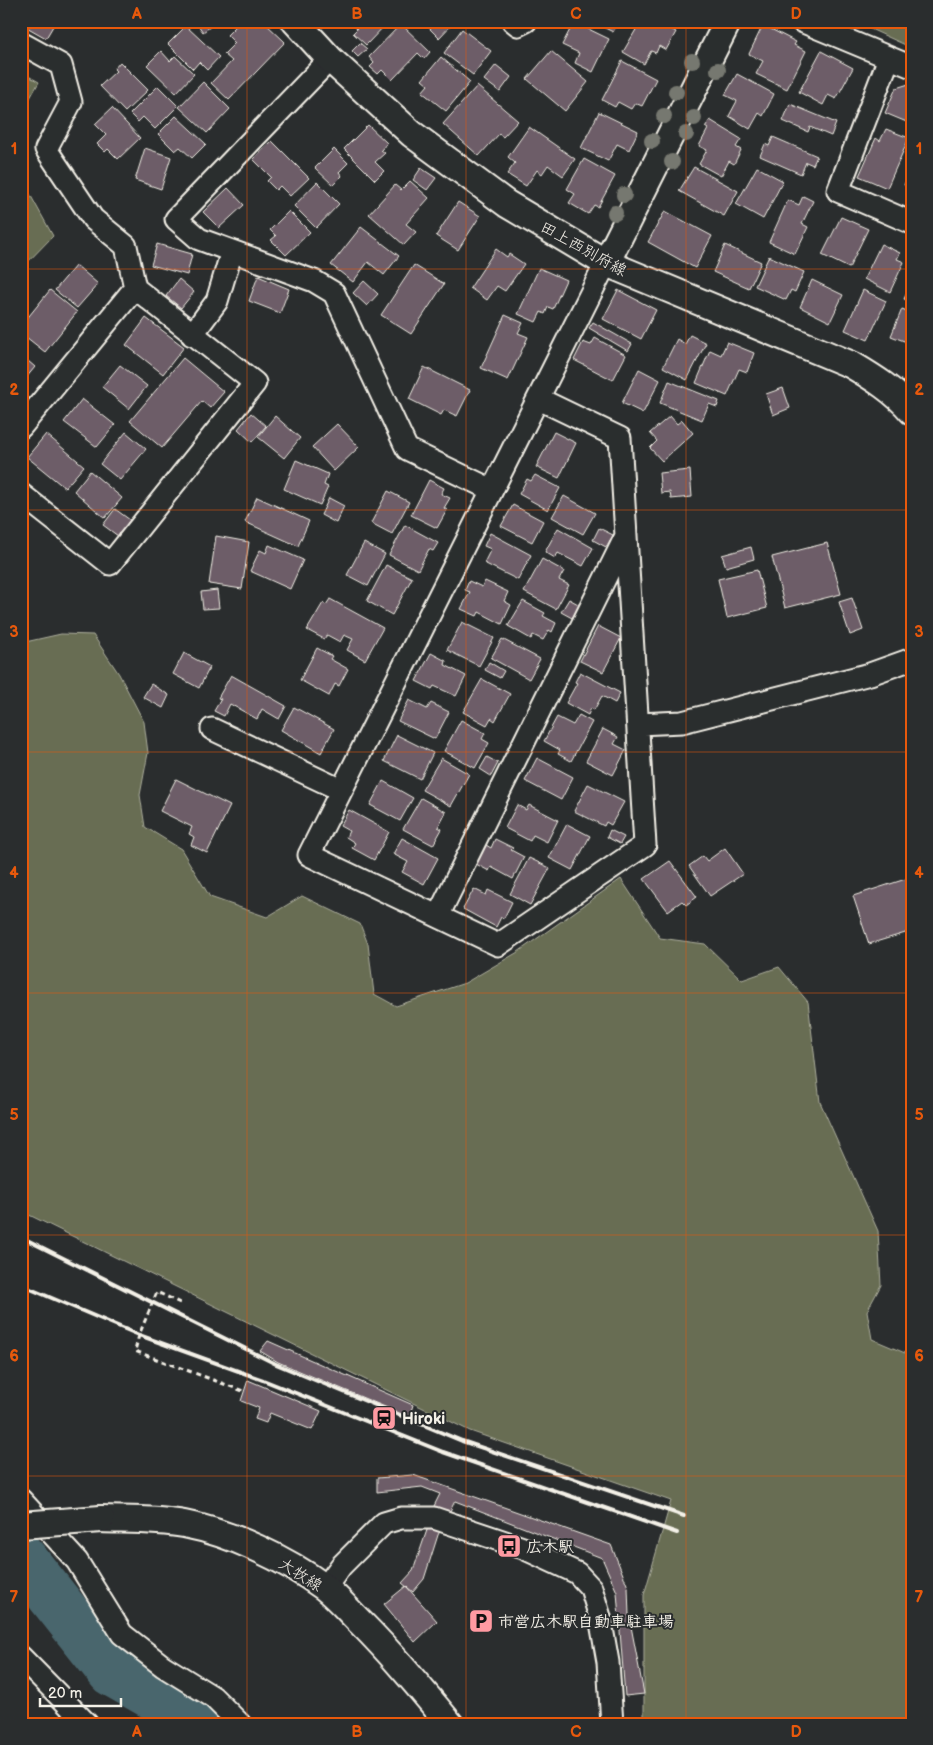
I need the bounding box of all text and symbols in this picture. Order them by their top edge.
text: A [131,5,142,24]
text: B [351,5,363,24]
text: C [570,5,582,24]
text: D [790,5,802,24]
text: 1 [11,140,17,159]
text: 1 [916,140,922,159]
street label: 田上西別府線 [537,218,630,281]
text: 2 [9,381,19,400]
text: 2 [914,381,924,400]
text: 3 [9,623,19,642]
text: 3 [914,623,924,642]
text: 4 [9,864,19,883]
text: 4 [914,864,924,883]
text: 5 [9,1106,19,1125]
text: 5 [914,1106,924,1125]
text: 6 [9,1347,19,1366]
text: 6 [914,1347,924,1366]
station icon: Hiroki [371,1405,397,1431]
place label: Hiroki [402,1410,445,1429]
bus stop icon: 広木駅 [496,1533,522,1559]
place label: 広木駅 [526,1538,574,1557]
street label: 大牧線 [275,1554,326,1596]
text: 7 [10,1588,19,1607]
text: 7 [915,1588,924,1607]
parking icon: 市営広木駅自動車駐車場 [468,1608,494,1634]
place label: 市営広木駅自動車駐車場 [498,1613,674,1632]
scale bar [40,1675,121,1707]
text: 20 m [48,1684,82,1703]
text: A [131,1723,142,1742]
text: B [351,1723,363,1742]
text: C [570,1723,582,1742]
text: D [790,1723,802,1742]

